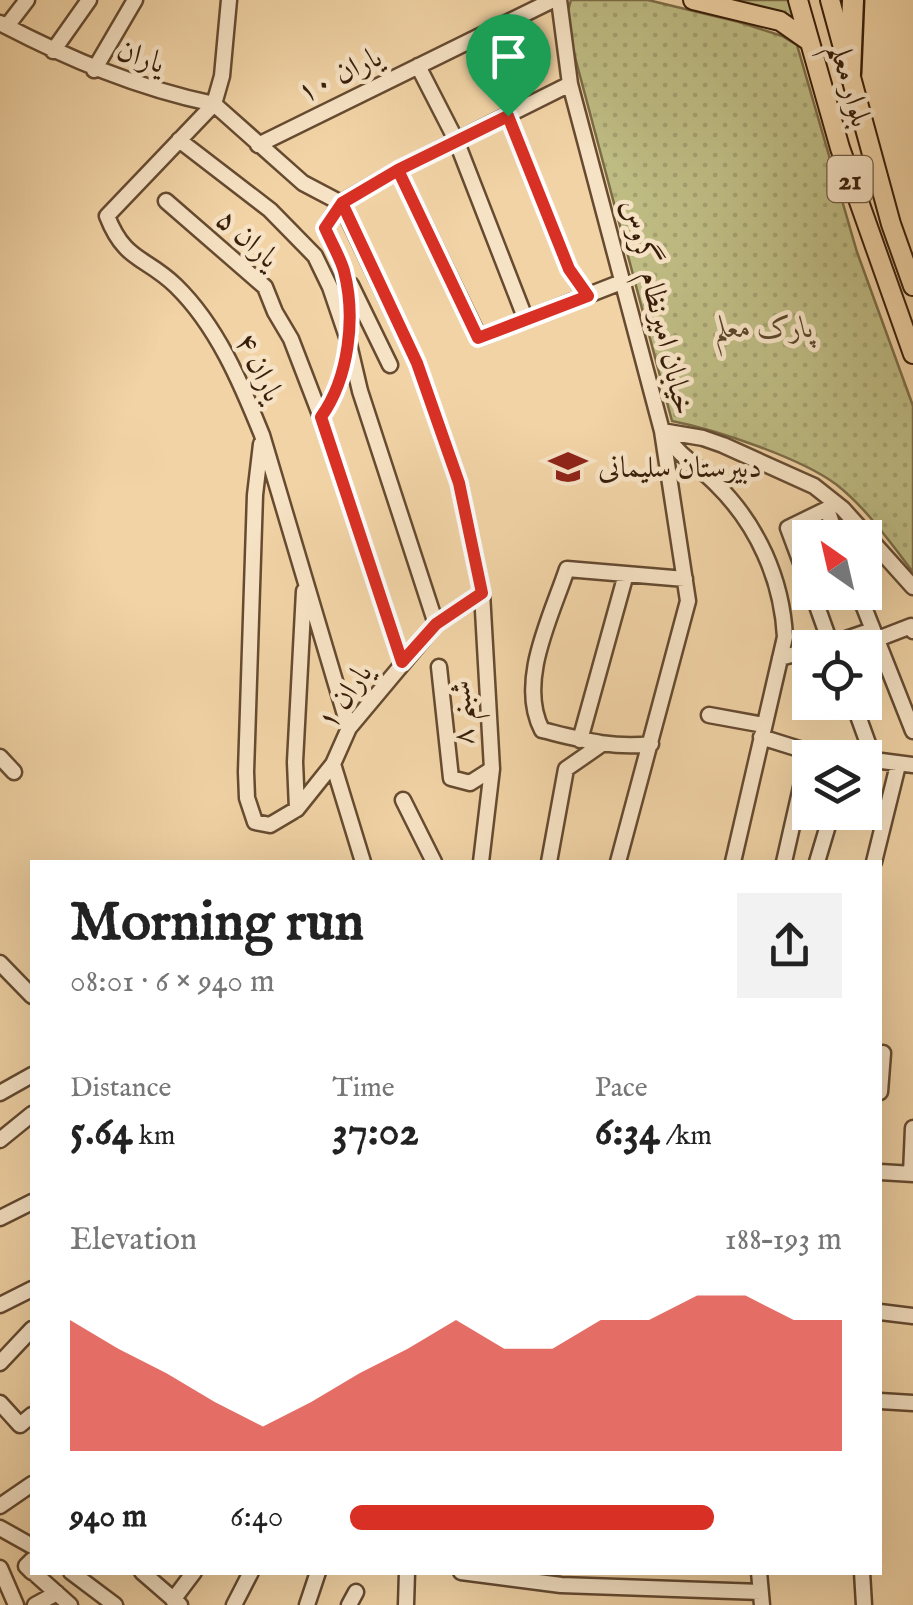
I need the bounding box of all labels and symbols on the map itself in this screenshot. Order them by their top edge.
pin [466,14,551,117]
street label: یاران [111,32,171,84]
street label: یاران ۱۰ [291,38,390,113]
street label: بلوار معلم [810,39,879,134]
road number: 21 [828,156,872,202]
street label: خیابان امیرنظام گروس [607,195,705,421]
street label: یاران ۵ [207,201,287,279]
park label: پارک معلم [714,310,816,357]
street label: یاران ۴ [225,327,292,410]
school or university icon: دبیرستان سلیمانی [547,446,589,488]
place label: دبیرستان سلیمانی [598,450,762,488]
north arrow [792,520,882,610]
street label: یاران ۱ [309,656,383,738]
street label: شبنم ۸ [442,679,492,746]

